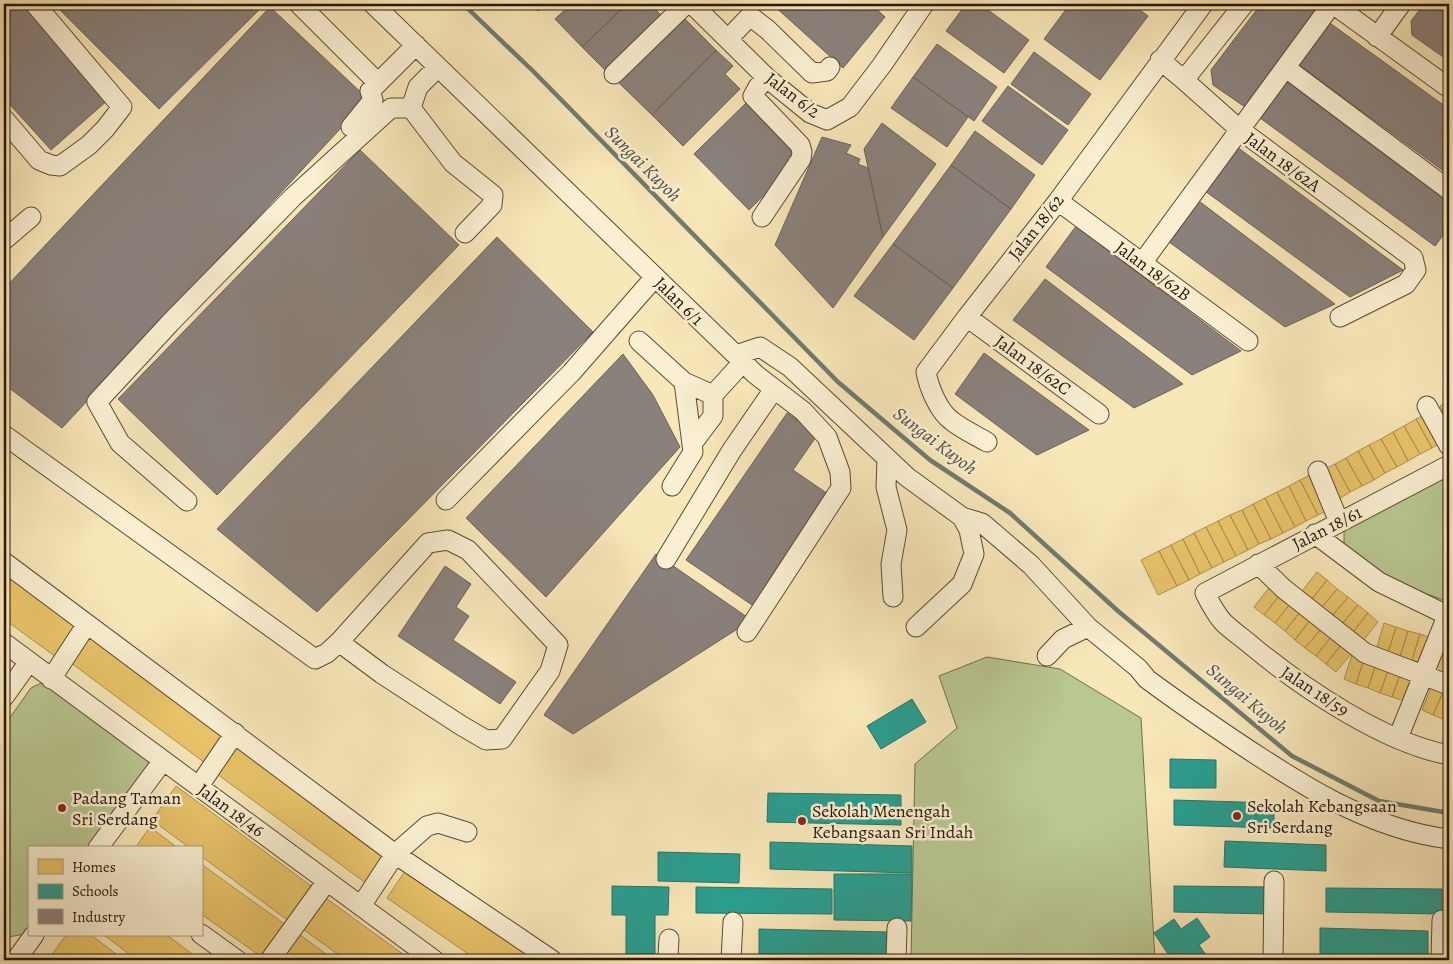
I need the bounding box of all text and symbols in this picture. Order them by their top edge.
street label: Jalan 6/2 [761,67,826,124]
water label: Sungai Kuyoh [599,120,687,208]
street label: Jalan 18/62A [1240,126,1326,198]
street label: Jalan 18/62 [1003,189,1070,265]
street label: Jalan 18/62B [1110,235,1196,307]
street label: Jalan 6/1 [649,271,709,331]
street label: Jalan 18/62C [990,329,1076,401]
water label: Sungai Kuyoh [888,401,982,481]
street label: Jalan 18/61 [1288,500,1366,556]
water label: Sungai Kuyoh [1201,657,1293,741]
street label: Jalan 18/59 [1276,660,1354,722]
street label: Jalan 18/46 [193,778,269,842]
place label: Padang Taman Sri Serdang [72,786,181,831]
place label: Sekolah Kebangsaan Sri Serdang [1247,794,1397,839]
place label: Sekolah Menengah Kebangsaan Sri Indah [812,799,974,844]
marker: Padang Taman Sri Serdang [56,802,68,814]
marker: Sekolah Kebangsaan Sri Serdang [1231,810,1243,822]
marker: Sekolah Menengah Kebangsaan Sri Indah [796,815,808,827]
legend [28,846,202,936]
text: Homes [72,857,116,877]
text: Schools [72,881,119,901]
text: Industry [72,907,126,927]

